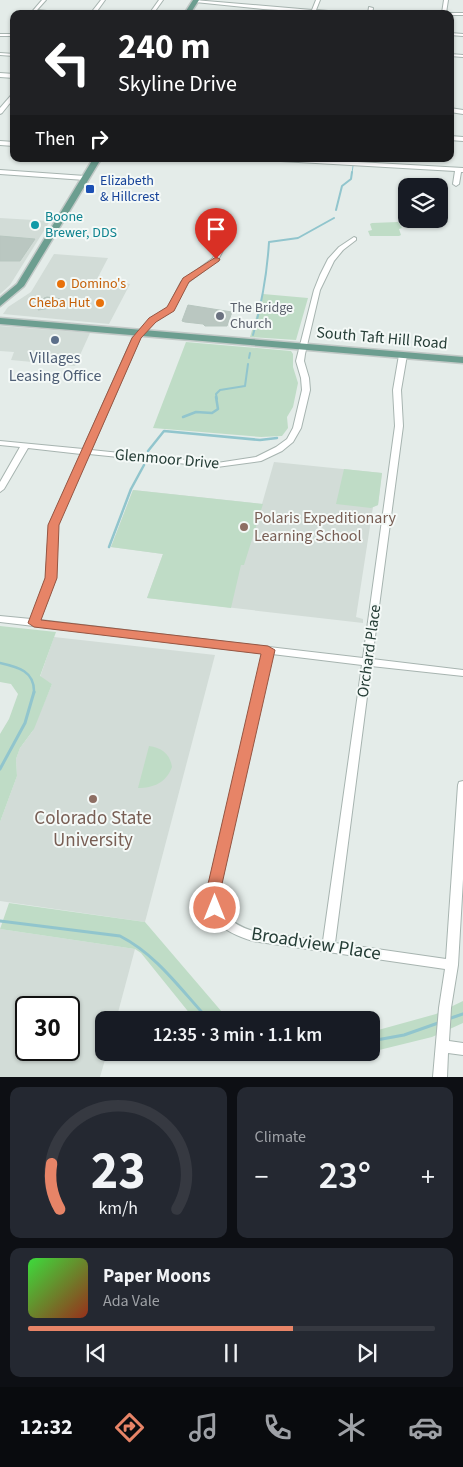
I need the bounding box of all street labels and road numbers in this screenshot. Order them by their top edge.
street label: South Taft Hill Road [316,321,448,355]
street label: Glenmoor Drive [114,443,220,475]
street label: Orchard Place [352,603,386,699]
street label: Broadview Place [249,920,383,968]

